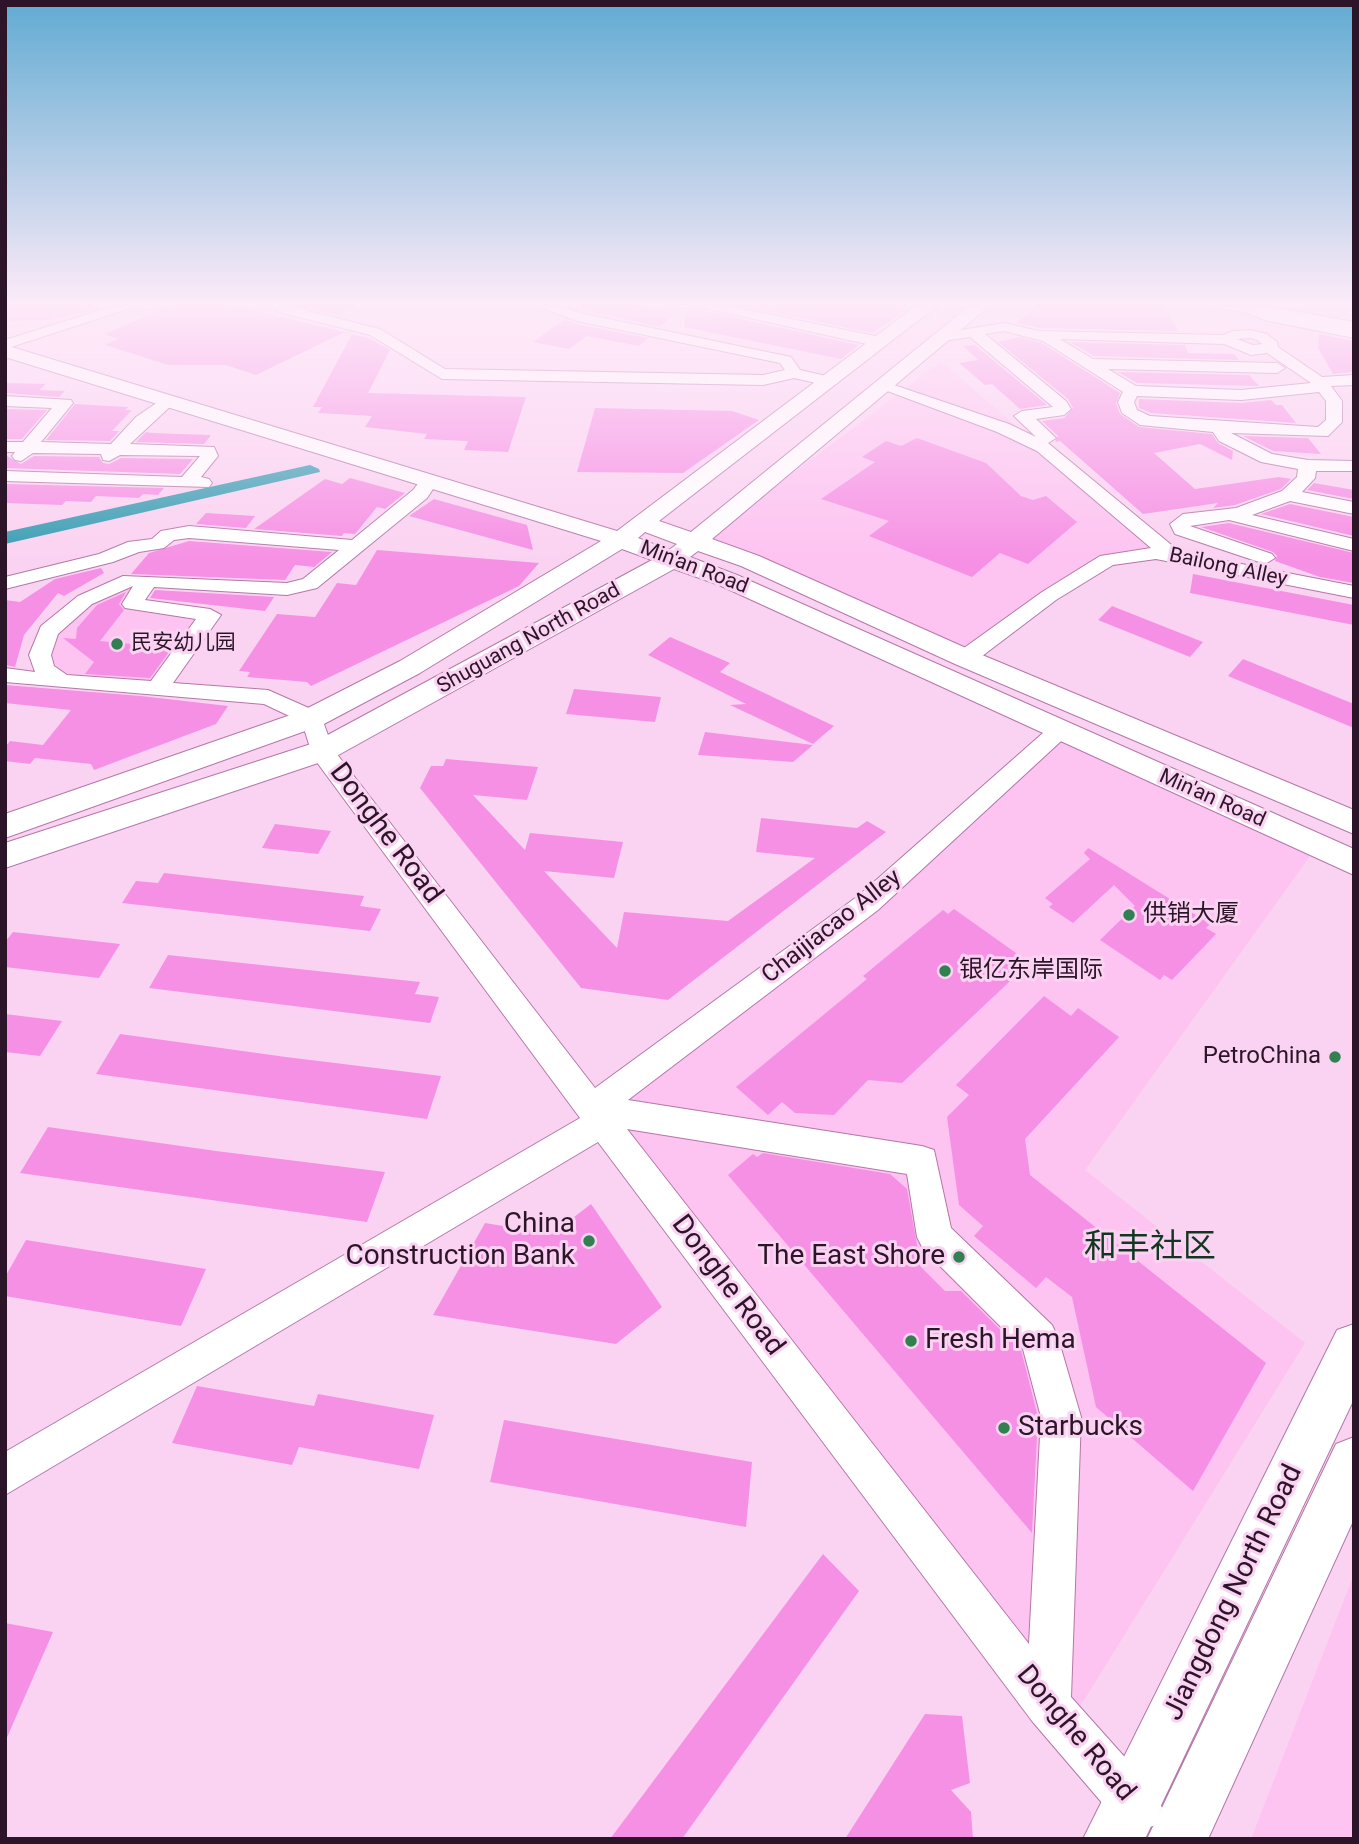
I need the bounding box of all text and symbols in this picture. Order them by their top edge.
street label: Min'an Road [636,536,752,600]
street label: Bailong Alley [1167,543,1289,593]
street label: Shuguang North Road [433,578,625,700]
place label: 民安幼儿园 [131,631,236,657]
marker: 民安幼儿园 [109,636,125,652]
street label: Donghe Road [321,757,449,911]
street label: Min'an Road [1155,764,1269,834]
street label: Chaijiacao Alley [757,864,907,990]
place label: 供销大厦 [1143,901,1239,929]
marker: 供销大厦 [1121,907,1137,923]
place label: 银亿东岸国际 [959,957,1103,985]
marker: 银亿东岸国际 [937,963,953,979]
place label: PetroChina [1203,1043,1321,1071]
marker: PetroChina [1327,1049,1343,1065]
place label: China Construction Bank [345,1208,575,1274]
street label: Donghe Road [663,1209,791,1363]
district label: 和丰社区 [1084,1229,1216,1269]
marker: China Construction Bank [581,1233,597,1249]
place label: The East Shore [757,1240,945,1274]
marker: The East Shore [951,1249,967,1265]
place label: Fresh Hema [925,1324,1076,1358]
marker: Fresh Hema [903,1333,919,1349]
place label: Starbucks [1018,1411,1143,1445]
marker: Starbucks [996,1420,1012,1436]
street label: Jiangdong North Road [1157,1460,1311,1726]
street label: Donghe Road [1008,1659,1142,1809]

